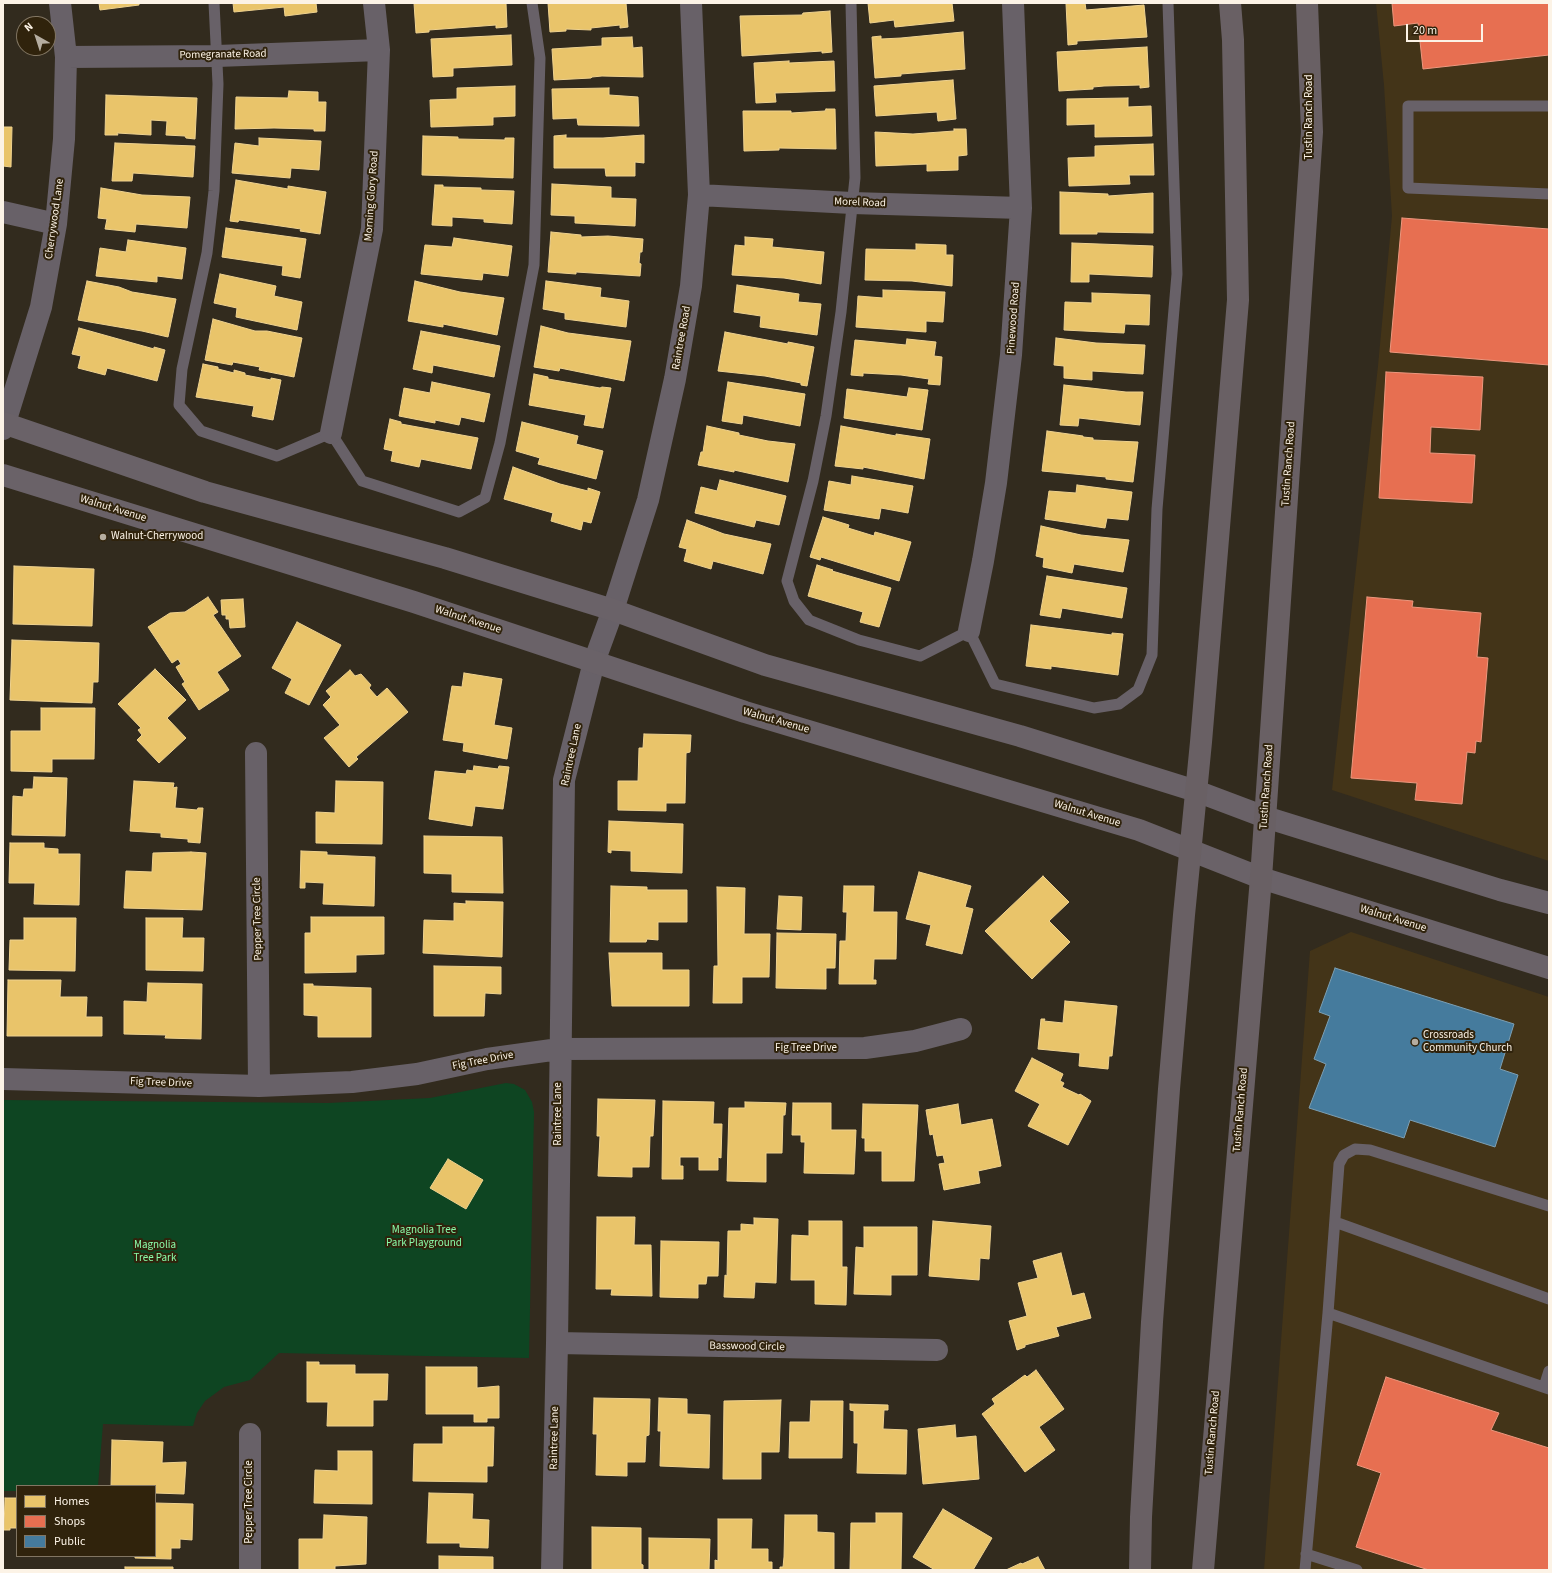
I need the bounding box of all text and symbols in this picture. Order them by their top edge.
north arrow [16,16,56,56]
scale bar [1408,16,1485,42]
text: N [21,19,36,35]
text: 20 m [1413,22,1437,39]
street label: Pomegranate Road [179,48,267,62]
street label: Tustin Ranch Road [1303,75,1317,159]
street label: Morning Glory Road [362,150,382,242]
street label: Cherrywood Lane [43,178,67,260]
street label: Morel Road [834,196,886,210]
street label: Pinewood Road [1005,282,1023,354]
street label: Raintree Road [670,305,694,371]
street label: Tustin Ranch Road [1279,421,1299,507]
street label: Walnut Avenue [78,493,148,525]
place label: Walnut-Cherrywood [111,530,203,544]
marker: Walnut-Cherrywood [98,532,108,542]
street label: Walnut Avenue [433,603,503,637]
street label: Walnut Avenue [741,705,811,737]
street label: Raintree Lane [559,723,585,787]
street label: Tustin Ranch Road [1257,744,1277,830]
street label: Walnut Avenue [1052,798,1122,830]
street label: Pepper Tree Circle [251,877,265,961]
street label: Walnut Avenue [1358,903,1428,935]
place label: Crossroads Community Church [1423,1029,1512,1055]
marker: Crossroads Community Church [1410,1037,1420,1047]
street label: Fig Tree Drive [775,1042,837,1056]
street label: Fig Tree Drive [451,1049,515,1073]
street label: Tustin Ranch Road [1231,1067,1251,1153]
street label: Fig Tree Drive [130,1075,192,1091]
street label: Raintree Lane [552,1082,566,1146]
park label: Magnolia Tree Park Playground [386,1224,462,1250]
park label: Magnolia Tree Park [134,1239,176,1265]
street label: Basswood Circle [709,1340,785,1354]
street label: Tustin Ranch Road [1203,1390,1223,1476]
street label: Raintree Lane [548,1406,562,1470]
street label: Pepper Tree Circle [243,1460,257,1544]
legend [16,1485,156,1557]
text: Homes [54,1493,89,1510]
text: Shops [54,1513,85,1530]
text: Public [54,1533,85,1550]

